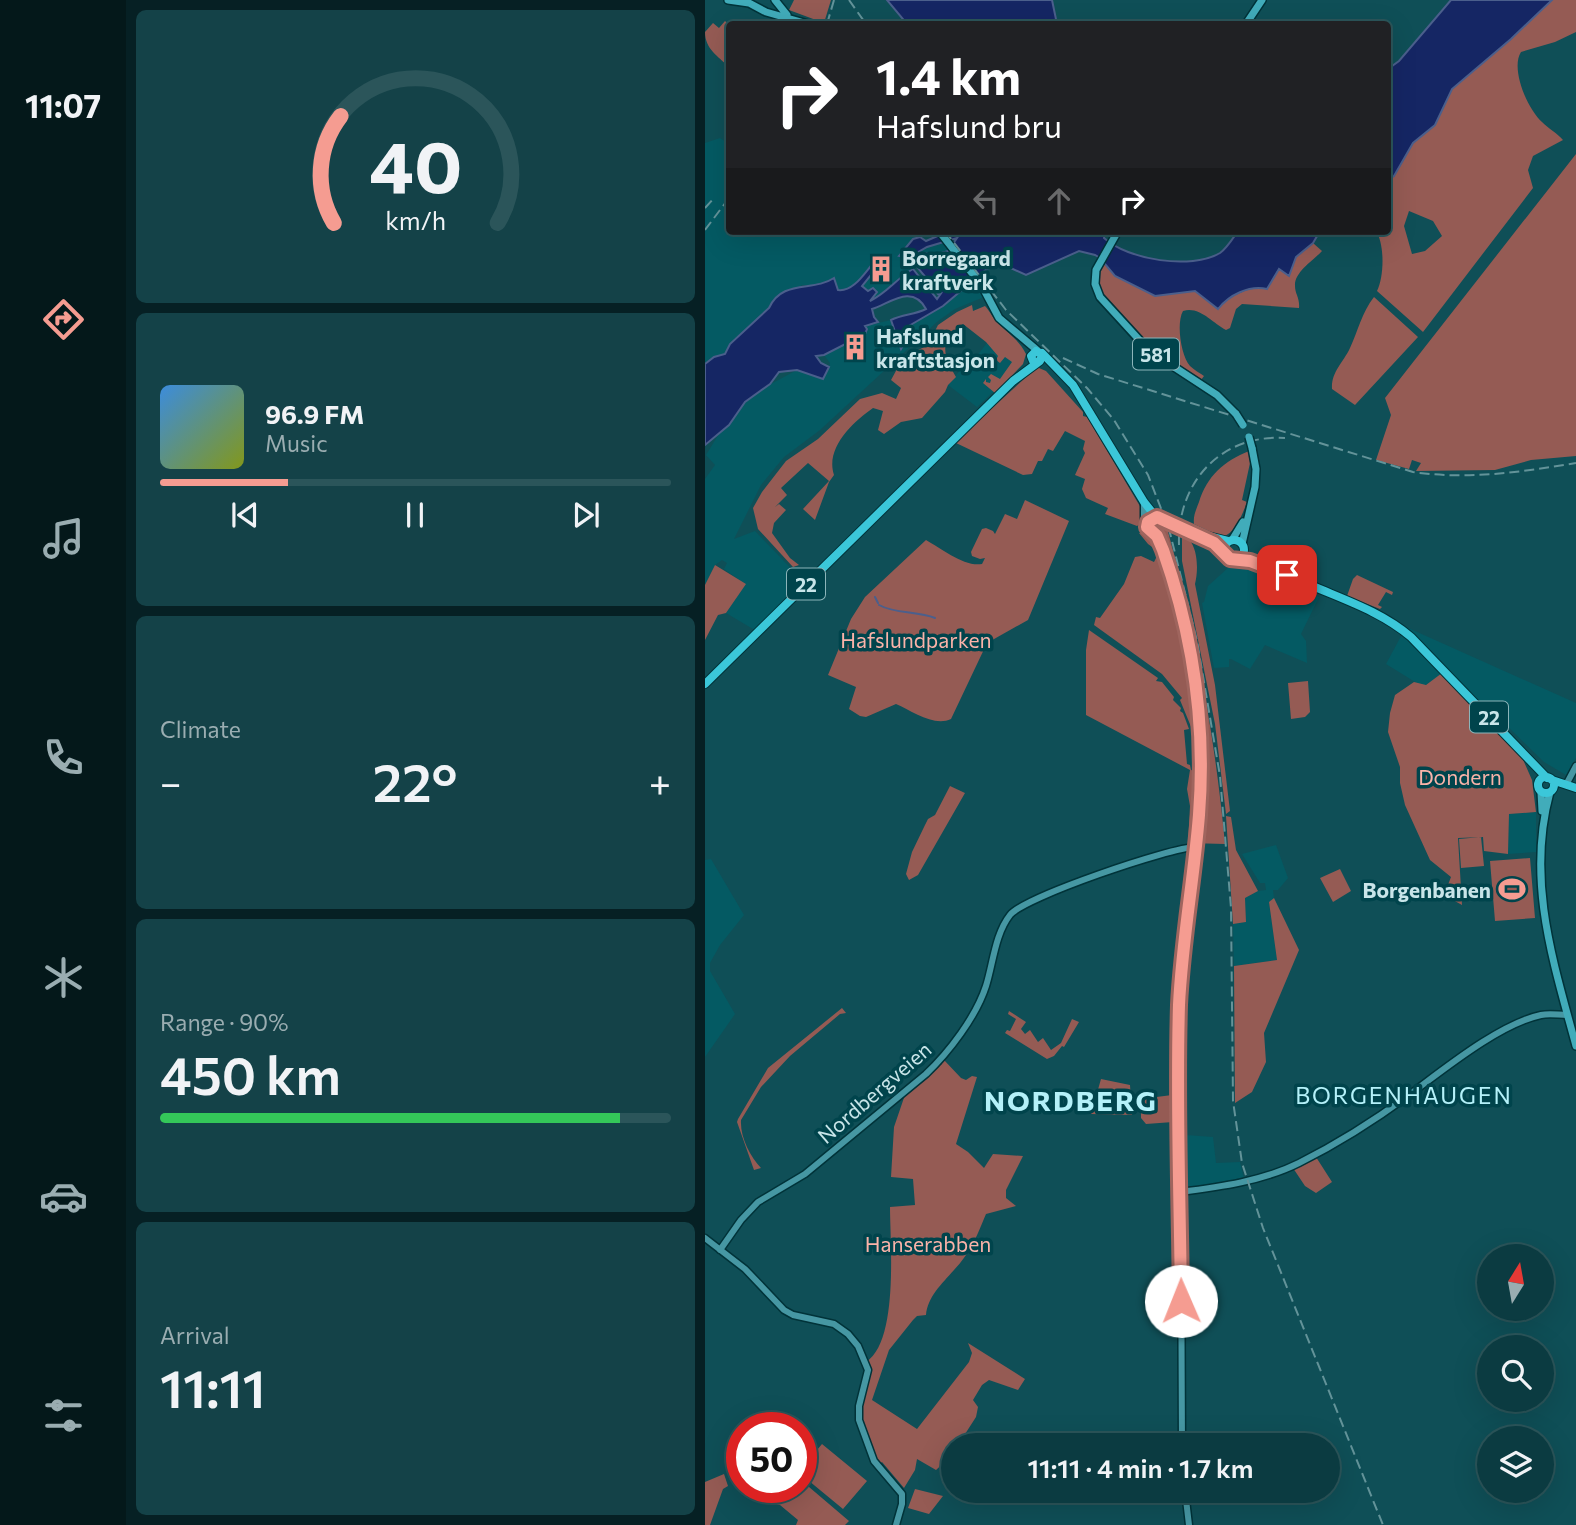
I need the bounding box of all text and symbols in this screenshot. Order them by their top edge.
text: 1.4 km [876,45,1021,105]
icon: right [761,49,852,140]
text: 11:07 [25,85,101,125]
text: Hafslund bru [876,105,1062,145]
text: 40 [369,119,462,208]
icon: left [967,182,1005,220]
icon: ahead [1040,182,1078,220]
icon: right [1113,182,1151,220]
text: km/h [385,204,446,234]
place label: Borregaard kraftverk [902,245,1011,294]
building icon: Borregaard kraftverk [866,254,896,284]
icon: directions [39,295,88,344]
place label: Hafslund kraftstasjon [876,323,995,372]
building icon: Hafslund kraftstasjon [840,332,870,362]
road number: 581 [1133,338,1179,370]
text: 96.9 FM [265,398,364,429]
text: Music [265,429,328,457]
icon: previous [226,496,264,534]
icon: pause [396,496,434,534]
icon: next [567,496,605,534]
icon: music [39,514,88,563]
pin [1257,545,1317,605]
icon: arrive [1268,556,1306,594]
road number: 22 [787,568,825,600]
park label: Hafslundparken [840,627,992,652]
road number: 22 [1470,702,1508,732]
text: Climate [160,715,241,743]
icon: phone [39,733,88,782]
text: 22° [373,749,457,813]
text: − [160,758,182,805]
text: + [649,758,671,805]
park label: Dondern [1418,764,1502,789]
sports icon: Borgenbanen [1497,874,1527,904]
place label: Borgenbanen [1363,877,1491,902]
icon: climate [39,953,88,1002]
text: Range · 90% [160,1008,288,1036]
street label: Nordbergveien [812,1036,936,1148]
text: 450 km [160,1042,341,1106]
district label: BORGENHAUGEN [1295,1081,1513,1109]
district label: NORDBERG [984,1083,1158,1117]
icon: car [39,1172,88,1221]
park label: Hanserabben [865,1231,991,1256]
north arrow [1477,1244,1554,1321]
map controls [1477,1244,1554,1503]
position arrow [1144,1264,1218,1338]
text: Arrival [160,1321,230,1349]
button: search [1477,1335,1554,1412]
text: 11:11 [160,1355,266,1419]
icon: filters [39,1391,88,1440]
speed limit sign: 50 [726,1412,817,1503]
button: layers [1477,1426,1554,1503]
text: 11:11 · 4 min · 1.7 km [1028,1452,1253,1483]

